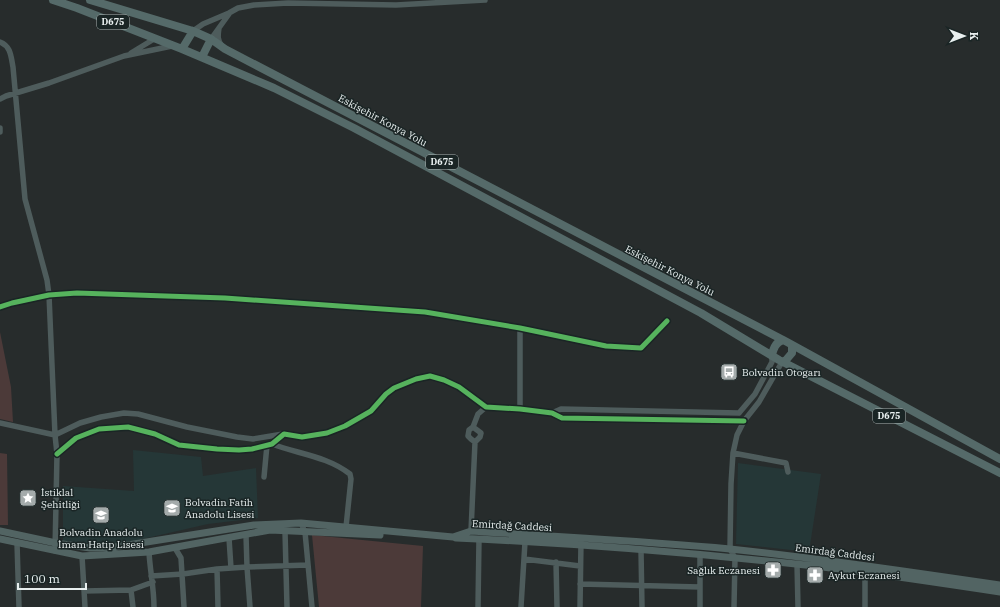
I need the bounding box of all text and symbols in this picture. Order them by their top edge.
road number: D675 [97,15,129,29]
north arrow [944,16,984,56]
text: K [967,32,981,41]
street label: Eskişehir Konya Yolu [336,92,429,149]
road number: D675 [426,155,458,169]
street label: Eskişehir Konya Yolu [623,242,717,299]
bus stop icon: Bolvadin Otogarı [719,362,739,382]
place label: Bolvadin Otogarı [742,366,821,379]
road number: D675 [873,409,905,423]
place label: İstiklal Şehitliği [41,486,80,511]
place icon: İstiklal Şehitliği [18,488,38,508]
place label: Bolvadin Fatih Anadolu Lisesi [185,496,254,521]
school or university icon: Bolvadin Fatih Anadolu Lisesi [162,498,182,518]
school or university icon: Bolvadin Anadolu İmam Hatip Lisesi [91,505,111,525]
street label: Emirdağ Caddesi [472,517,552,534]
place label: Bolvadin Anadolu İmam Hatip Lisesi [58,526,144,551]
street label: Emirdağ Caddesi [794,541,876,564]
pharmacy icon: Sağlık Eczanesi [763,560,783,580]
place label: Sağlık Eczanesi [687,564,760,577]
scale bar [18,565,86,591]
pharmacy icon: Aykut Eczanesi [805,565,825,585]
place label: Aykut Eczanesi [828,569,900,582]
text: 100 m [24,571,60,586]

